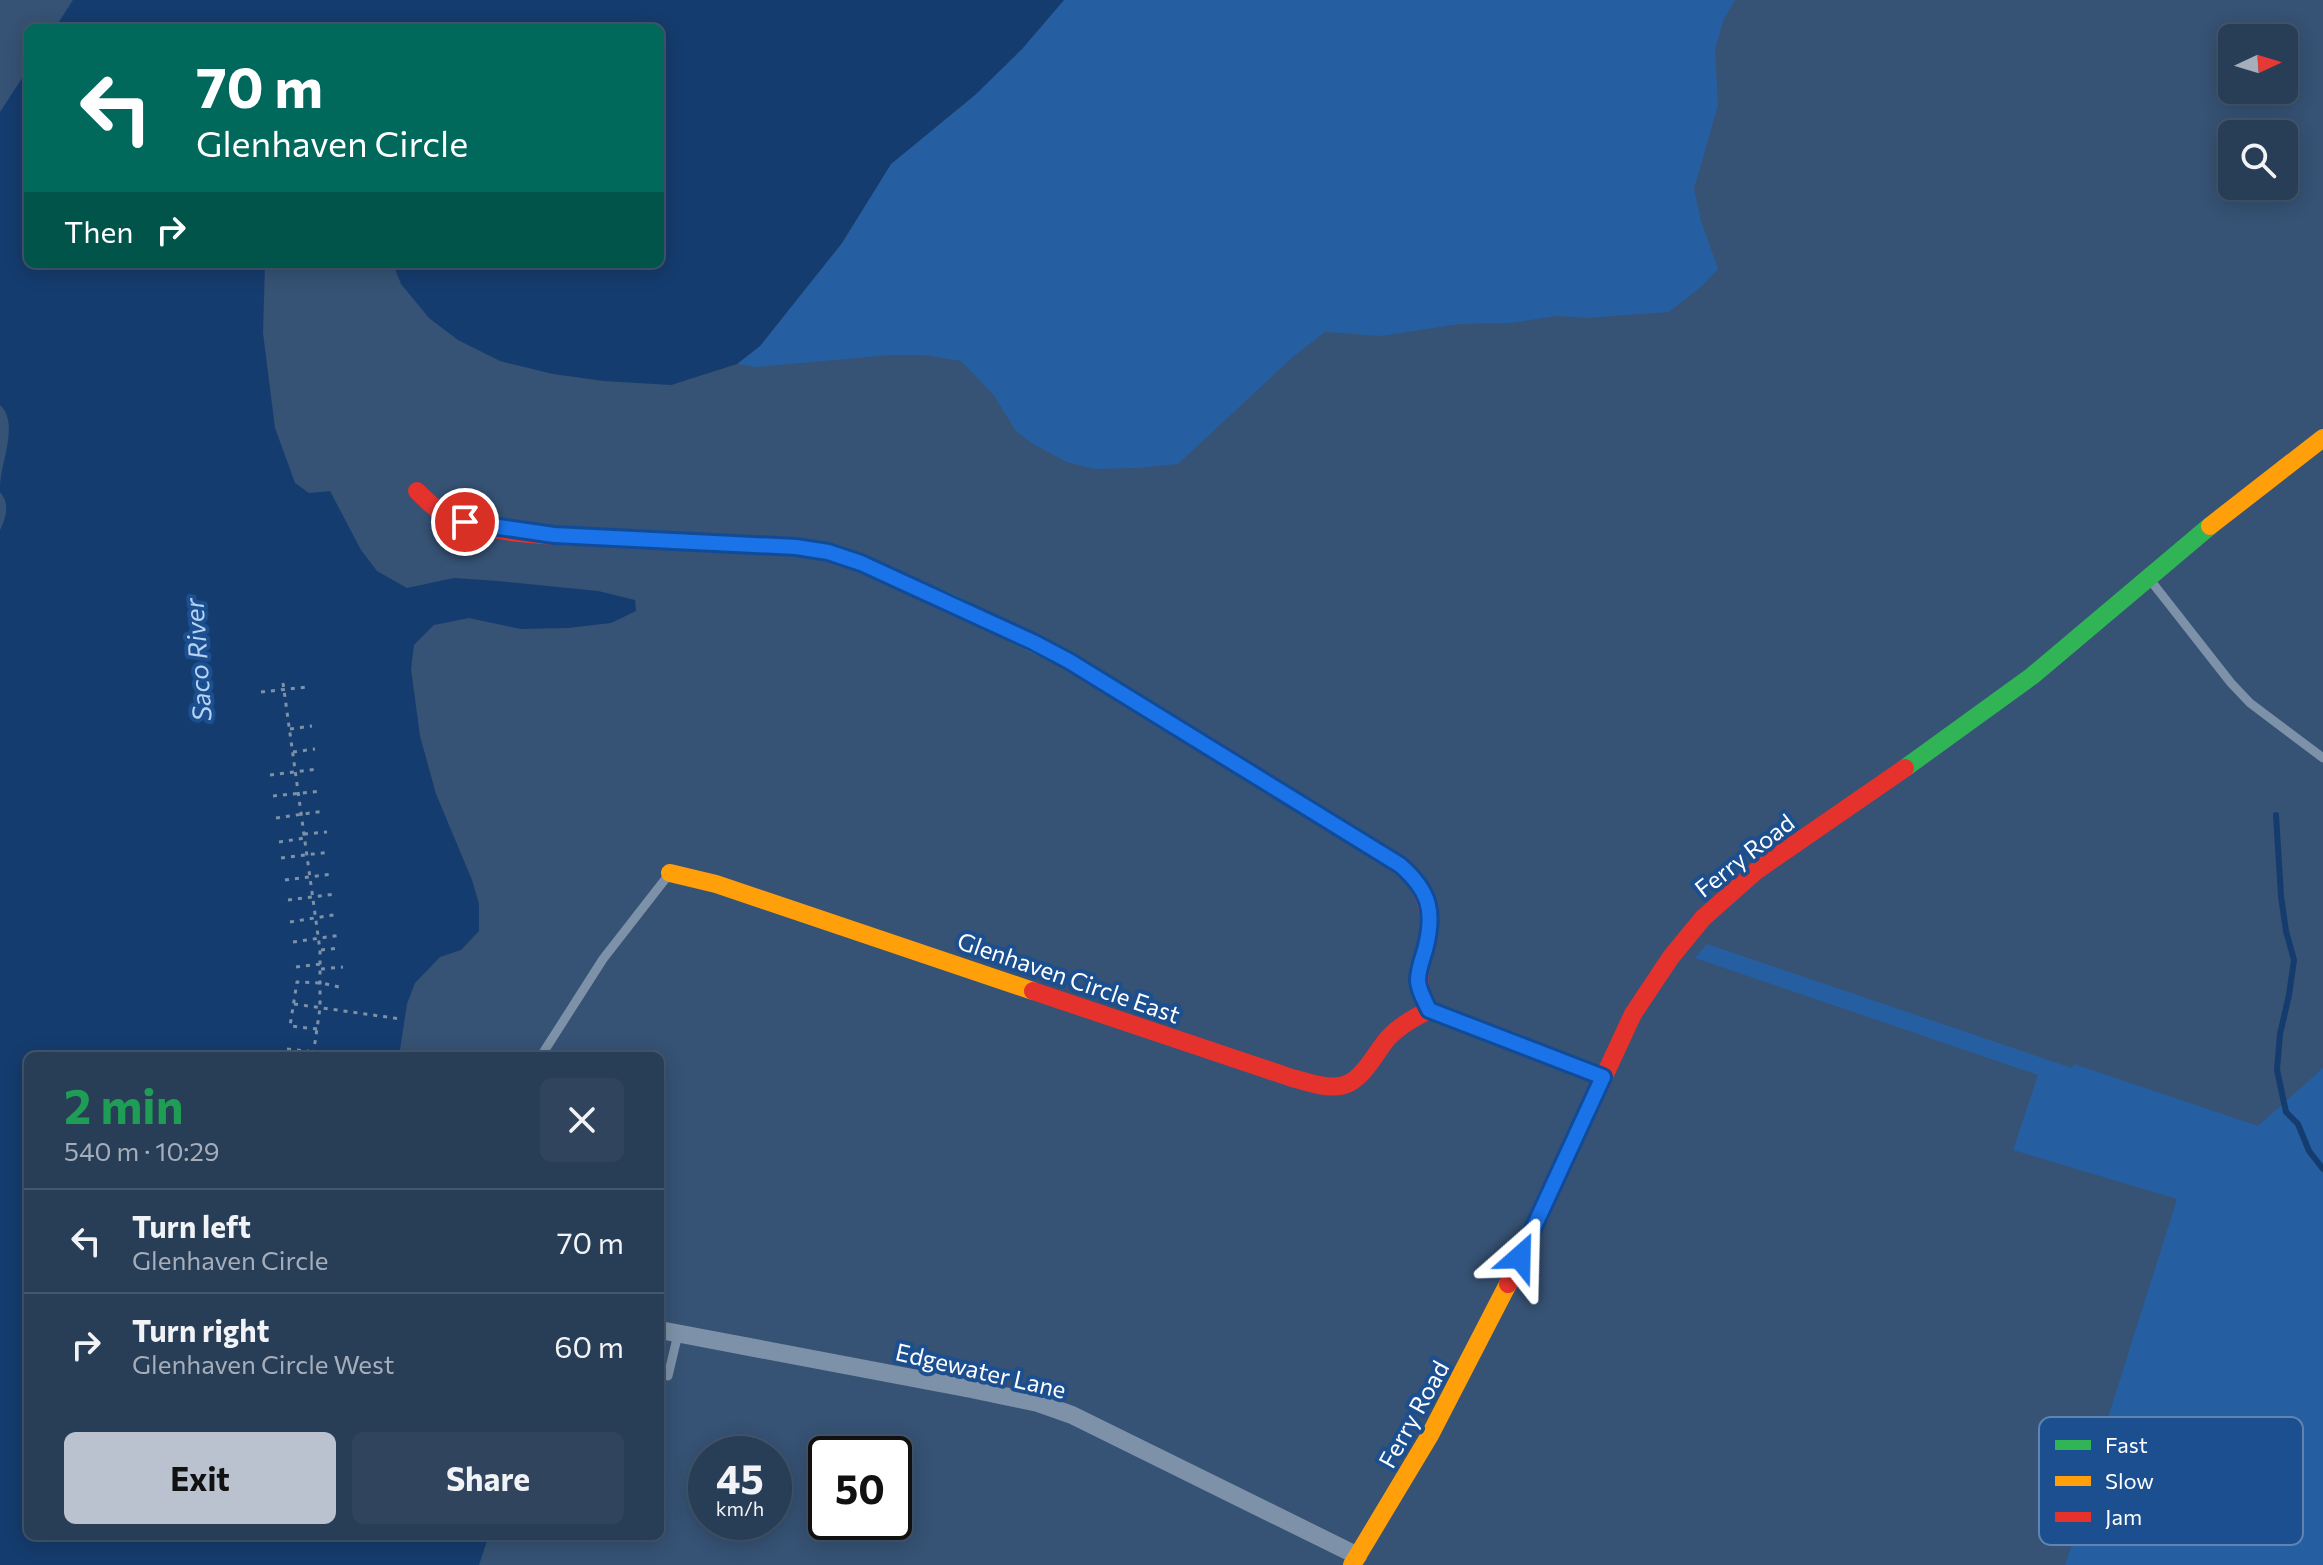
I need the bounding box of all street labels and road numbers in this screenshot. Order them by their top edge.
street label: Ferry Road [1689,807,1799,903]
street label: Glenhaven Circle East [954,925,1184,1029]
street label: Edgewater Lane [893,1336,1069,1404]
street label: Ferry Road [1372,1355,1454,1473]

